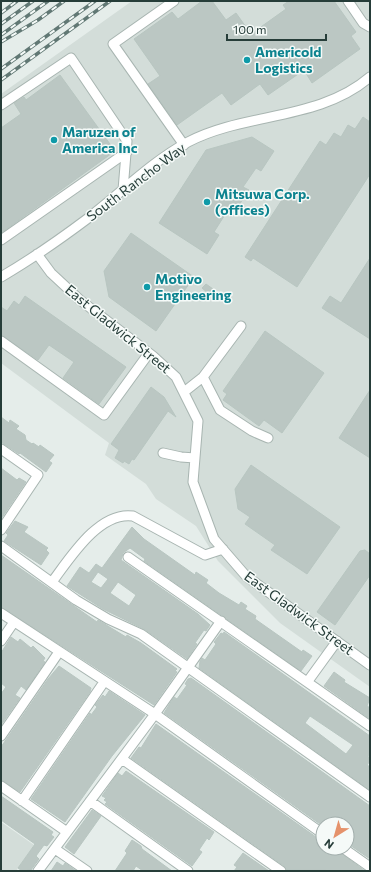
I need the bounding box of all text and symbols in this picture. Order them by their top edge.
scale bar [227,16,326,42]
text: 100 m [233,22,267,36]
place label: Americold Logistics [255,43,321,76]
marker: Americold Logistics [242,55,252,65]
place label: Maruzen of America Inc [62,123,138,156]
marker: Maruzen of America Inc [49,135,59,145]
street label: South Rancho Way [83,139,189,224]
place label: Mitsuwa Corp. (offices) [215,185,310,218]
marker: Mitsuwa Corp. (offices) [202,197,212,207]
place label: Motivo Engineering [155,270,232,303]
street label: East Gladwick Street [62,281,175,377]
marker: Motivo Engineering [142,282,152,292]
street label: East Gladwick Street [241,567,358,658]
north arrow [315,816,355,856]
text: N [321,837,336,852]

